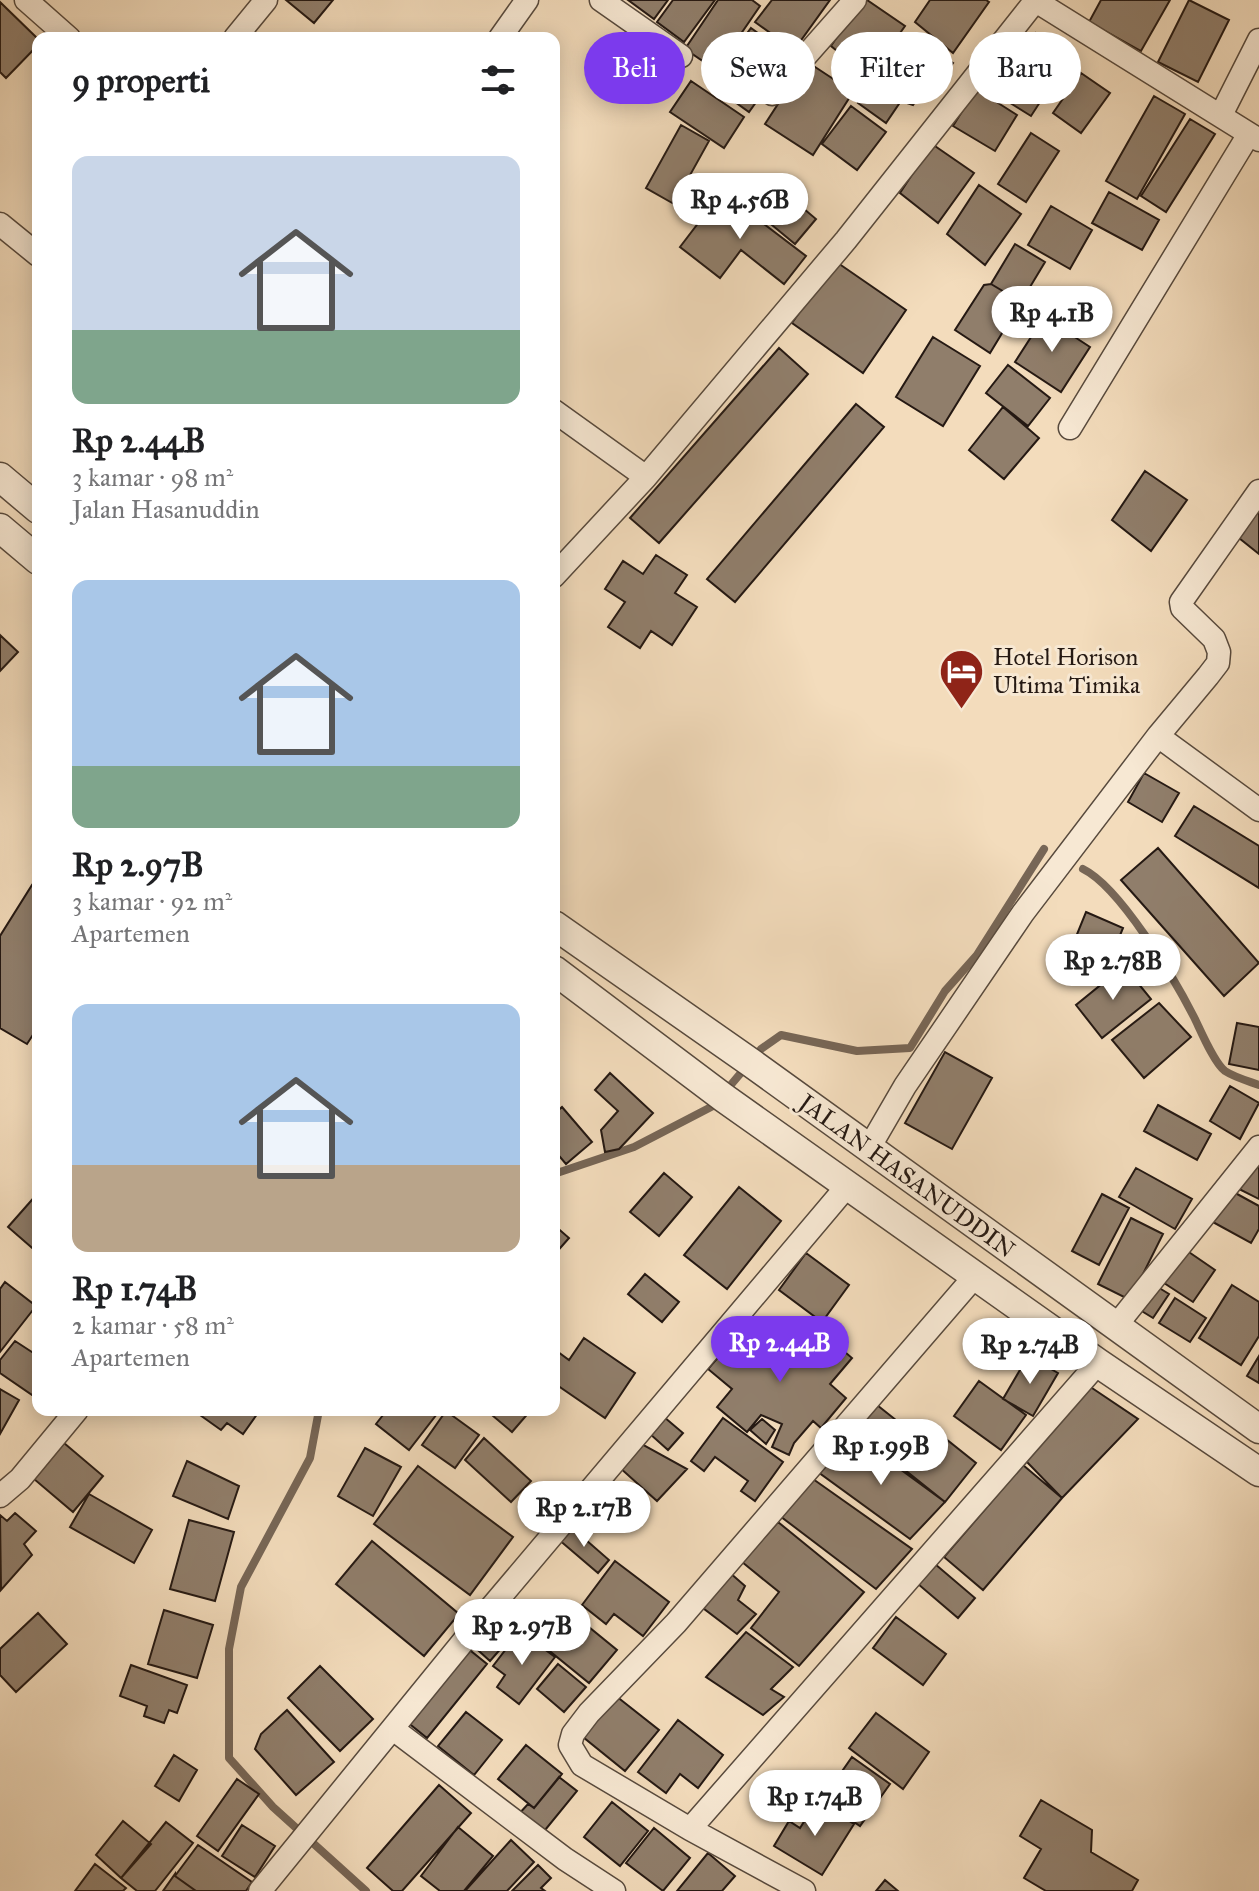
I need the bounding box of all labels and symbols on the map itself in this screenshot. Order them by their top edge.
pin: Rp 4.56B [657,173,823,241]
pin: Rp 4.1B [978,286,1126,354]
place label: Hotel Horison Ultima Timika [993,642,1141,700]
hotel icon: Hotel Horison Ultima Timika [938,647,986,710]
pin: Rp 2.78B [1030,934,1196,1002]
street label: JALAN HASANUDDIN [791,1086,1021,1265]
pin: Rp 2.44B [697,1316,863,1384]
pin: Rp 2.74B [947,1318,1113,1386]
pin: Rp 1.99B [798,1419,964,1487]
pin: Rp 2.17B [501,1481,667,1549]
pin: Rp 2.97B [439,1599,605,1667]
pin: Rp 1.74B [732,1770,898,1838]

